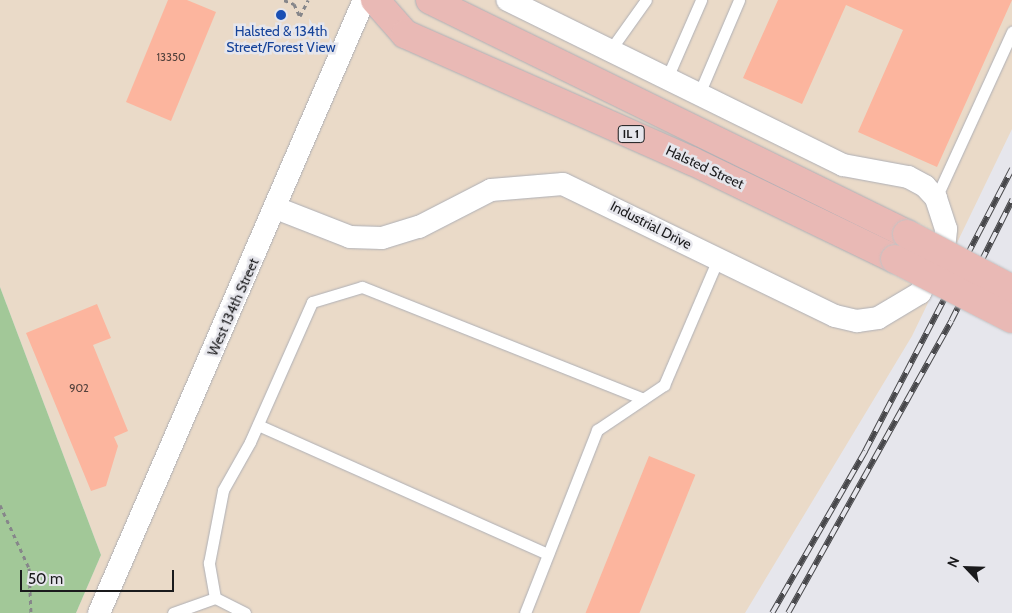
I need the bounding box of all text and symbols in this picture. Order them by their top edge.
marker: Halsted & 134th Street/Forest View [275,9,287,21]
place label: Halsted & 134th Street/Forest View [226,23,336,56]
house number: 13350 [156,50,186,64]
road number: IL 1 [617,125,645,144]
street label: Halsted Street [663,142,747,192]
street label: Industrial Drive [608,197,694,253]
street label: West 134th Street [204,256,262,358]
house number: 902 [69,381,89,395]
north arrow [942,543,992,593]
text: N [943,554,964,570]
scale bar [22,560,176,592]
text: 50 m [28,570,63,588]

